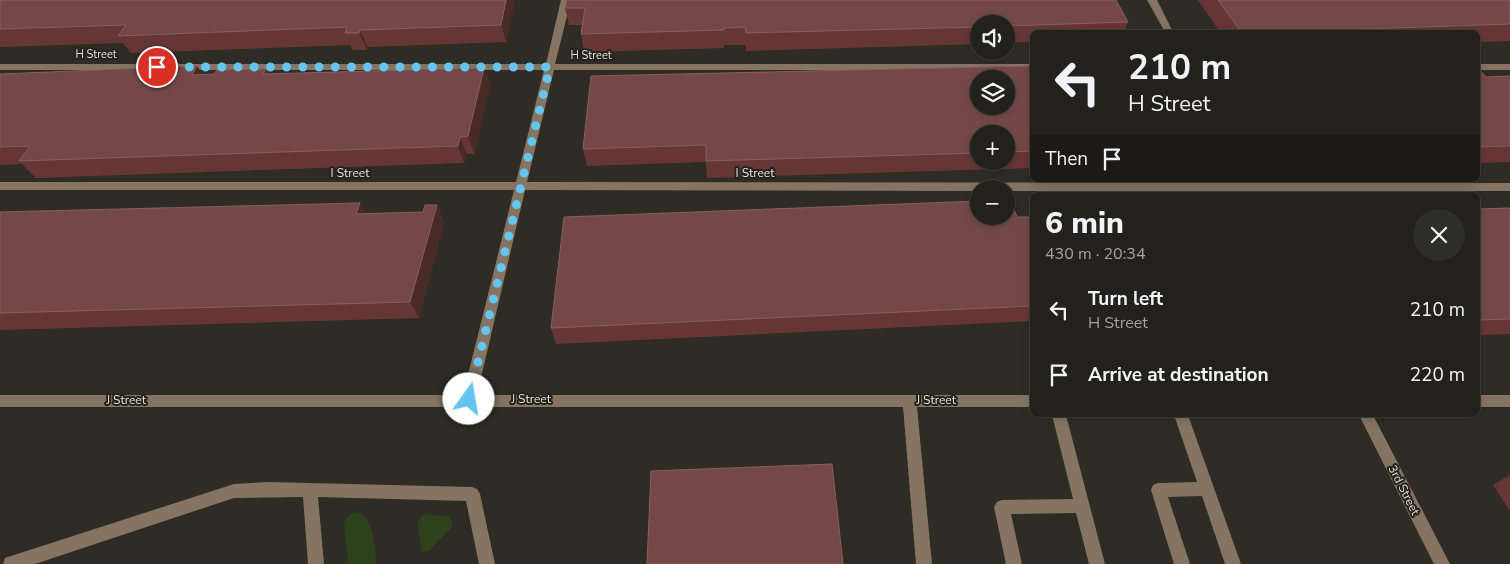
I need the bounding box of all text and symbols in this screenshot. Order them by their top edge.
map controls [970,15,1015,225]
button: sound [970,15,1015,60]
text: 210 m [1128,44,1231,91]
pin [136,46,178,88]
street label: H Street [75,47,117,62]
street label: H Street [570,48,612,63]
icon: left [1045,50,1110,115]
icon: arrive [143,53,171,81]
button: layers [970,70,1015,115]
text: H Street [1128,89,1210,119]
button: + [970,125,1015,170]
icon: arrive [1098,145,1126,173]
text: Then [1045,146,1088,172]
street label: I Street [331,165,370,181]
street label: I Street [736,165,775,181]
button: − [970,180,1015,225]
text: 6 min [1045,203,1124,244]
button: close [1413,209,1465,261]
text: 430 m · 20:34 [1045,243,1146,265]
text: Turn left [1088,286,1163,312]
icon: left [1045,296,1073,324]
text: 210 m [1410,297,1465,323]
text: H Street [1088,312,1148,334]
icon: arrive [1045,361,1073,389]
text: Arrive at destination [1088,362,1269,388]
text: 220 m [1410,362,1465,388]
position arrow [442,372,494,424]
street label: J Street [510,391,552,407]
street label: J Street [105,392,147,408]
street label: J Street [915,392,957,408]
street label: 3rd Street [1385,462,1424,519]

